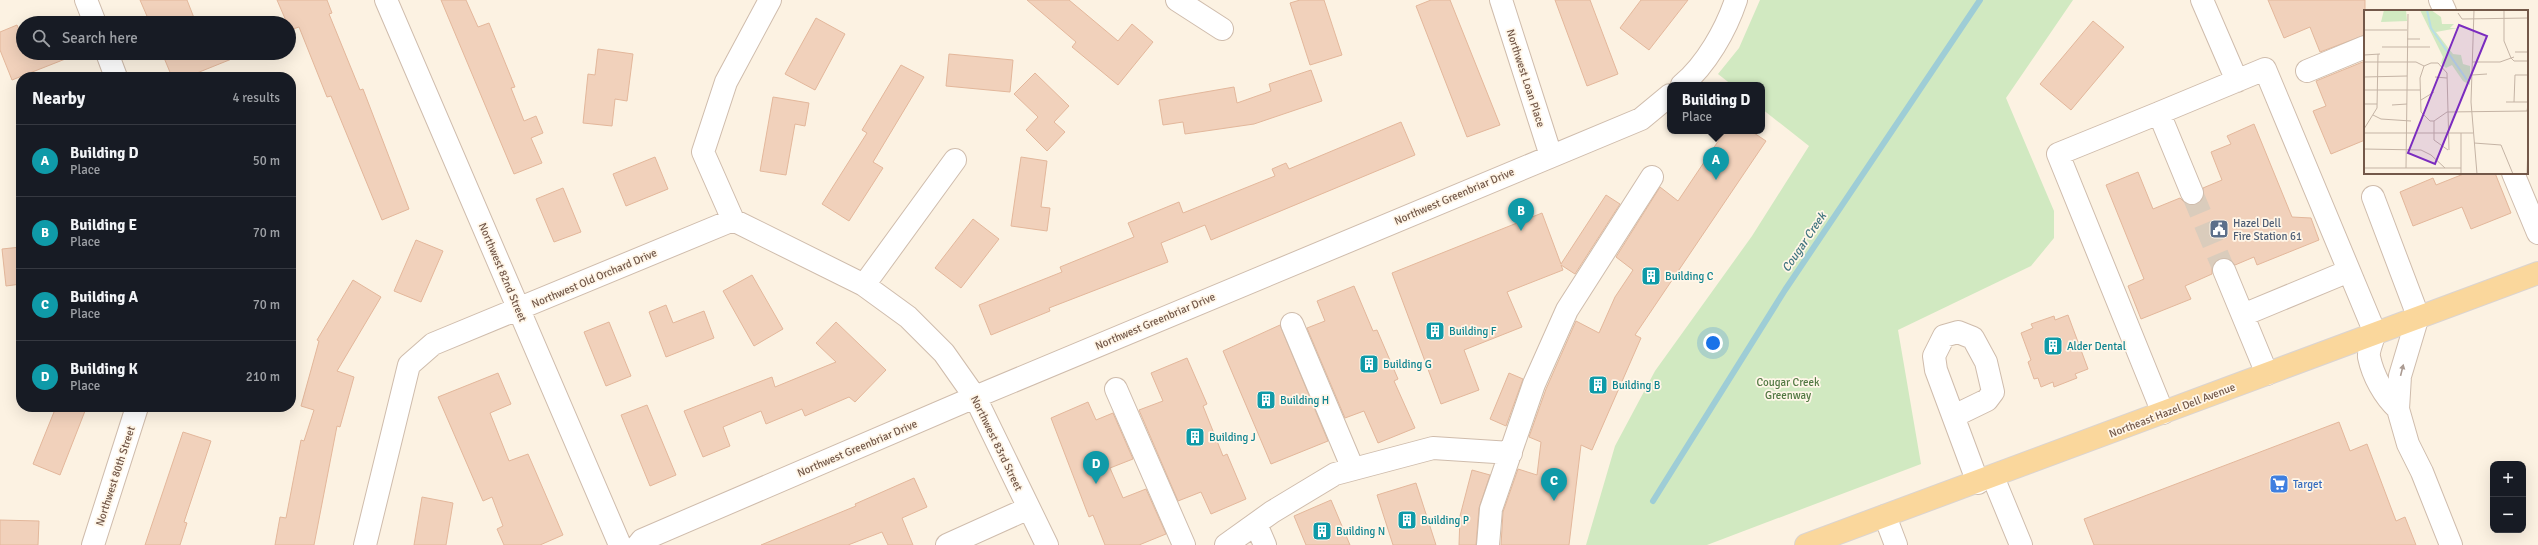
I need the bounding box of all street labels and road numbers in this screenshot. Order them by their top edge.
street label: Northwest Loan Place [1504,27,1548,129]
street label: Northwest Greenbriar Drive [1392,165,1516,228]
street label: Northwest 82nd Street [476,221,529,324]
street label: Northwest Old Orchard Drive [530,246,659,311]
street label: Northwest Greenbriar Drive [1093,290,1217,353]
street label: Northeast Hazel Dell Avenue [2107,380,2237,441]
street label: Northwest 83rd Street [968,394,1025,493]
street label: Northwest Greenbriar Drive [795,417,919,480]
street label: Northwest 80th Street [93,424,138,528]

